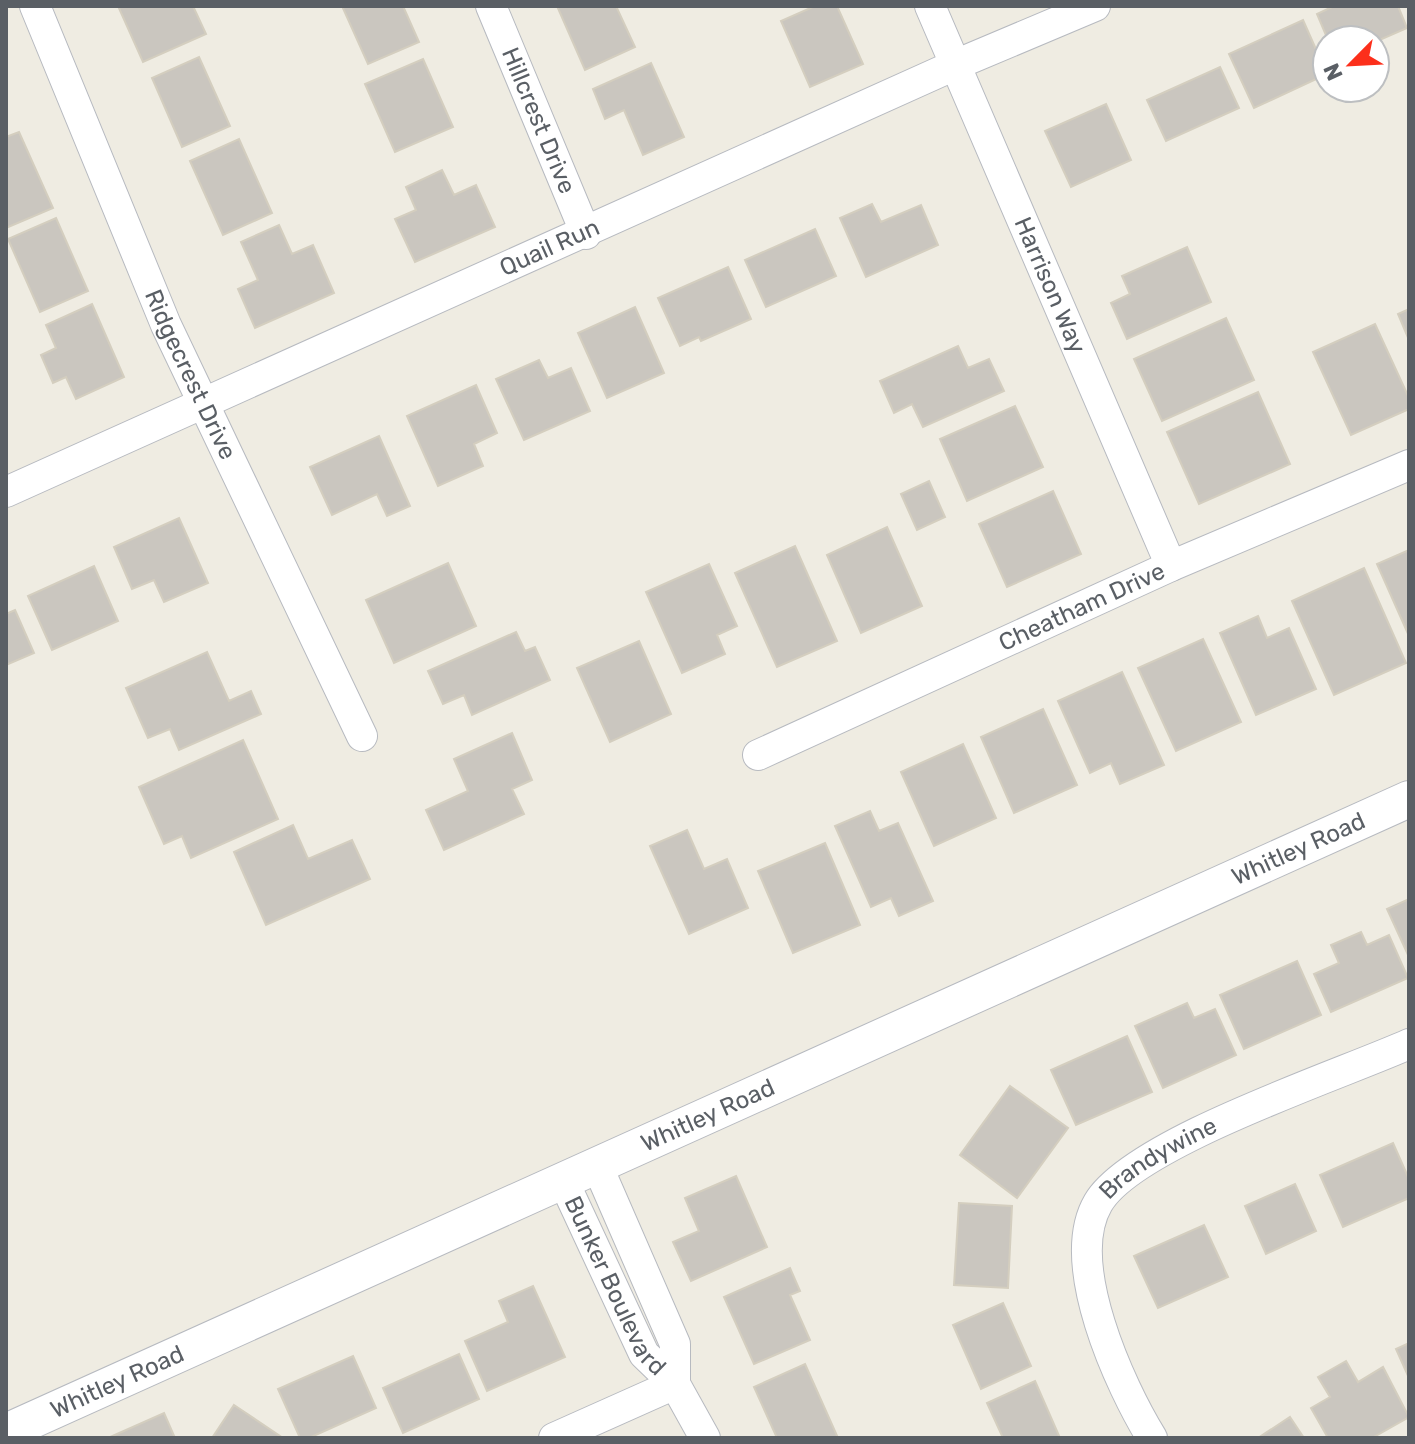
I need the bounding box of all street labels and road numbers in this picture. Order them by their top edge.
street label: Hillcrest Drive [496,43,582,198]
street label: Quail Run [495,213,604,282]
street label: Harrison Way [1009,213,1092,358]
street label: Ridgecrest Drive [139,285,242,464]
street label: Cheatham Drive [994,557,1169,657]
street label: Whitley Road [1227,807,1370,891]
street label: Whitley Road [637,1073,779,1158]
street label: Brandywine [1093,1111,1221,1205]
street label: Bunker Boulevard [559,1192,671,1381]
street label: Whitley Road [46,1340,188,1424]

